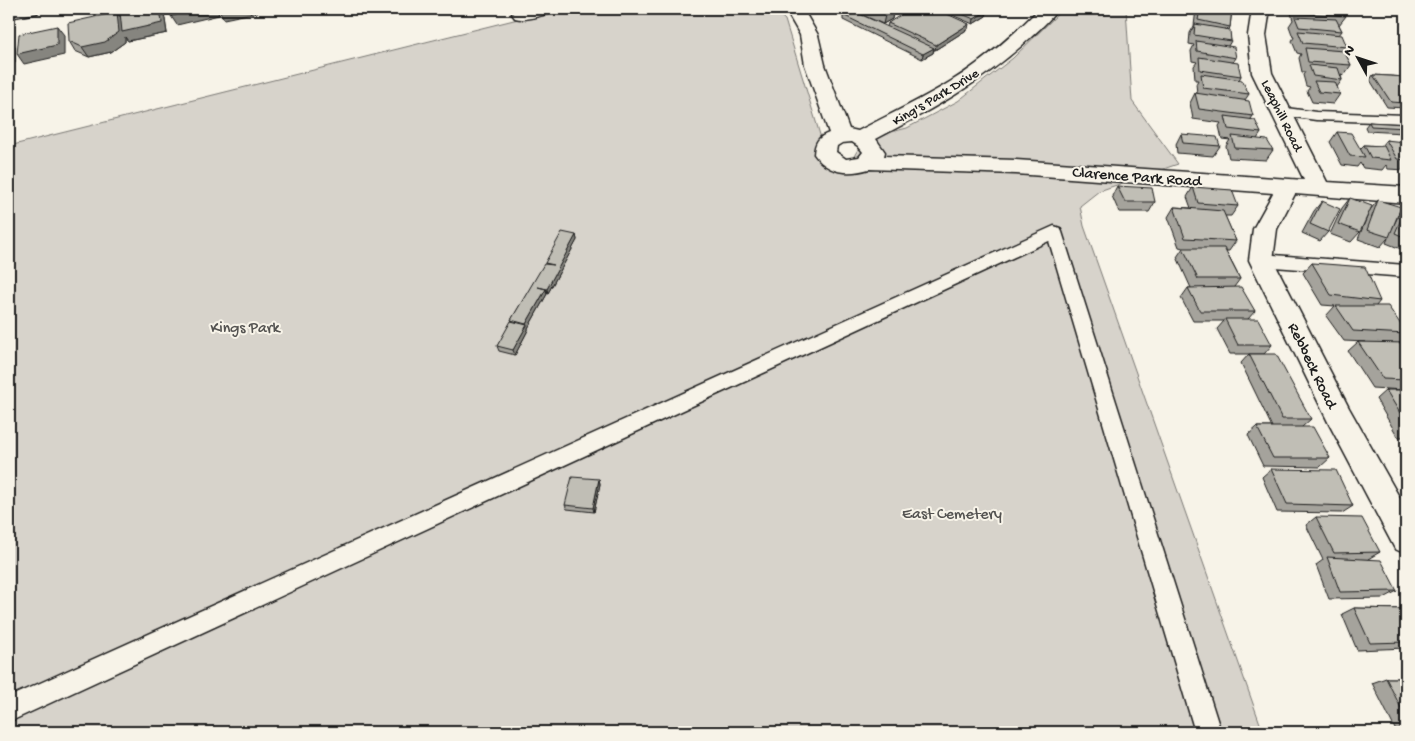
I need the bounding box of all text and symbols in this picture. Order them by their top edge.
north arrow [1332,32,1382,82]
text: N [1341,42,1359,60]
street label: King's Park Drive [890,65,983,131]
street label: Leaphill Road [1256,77,1306,156]
street label: Clarence Park Road [1072,165,1204,193]
park label: Kings Park [210,320,281,339]
street label: Rebbeck Road [1282,321,1341,414]
park label: East Cemetery [902,506,1002,525]

